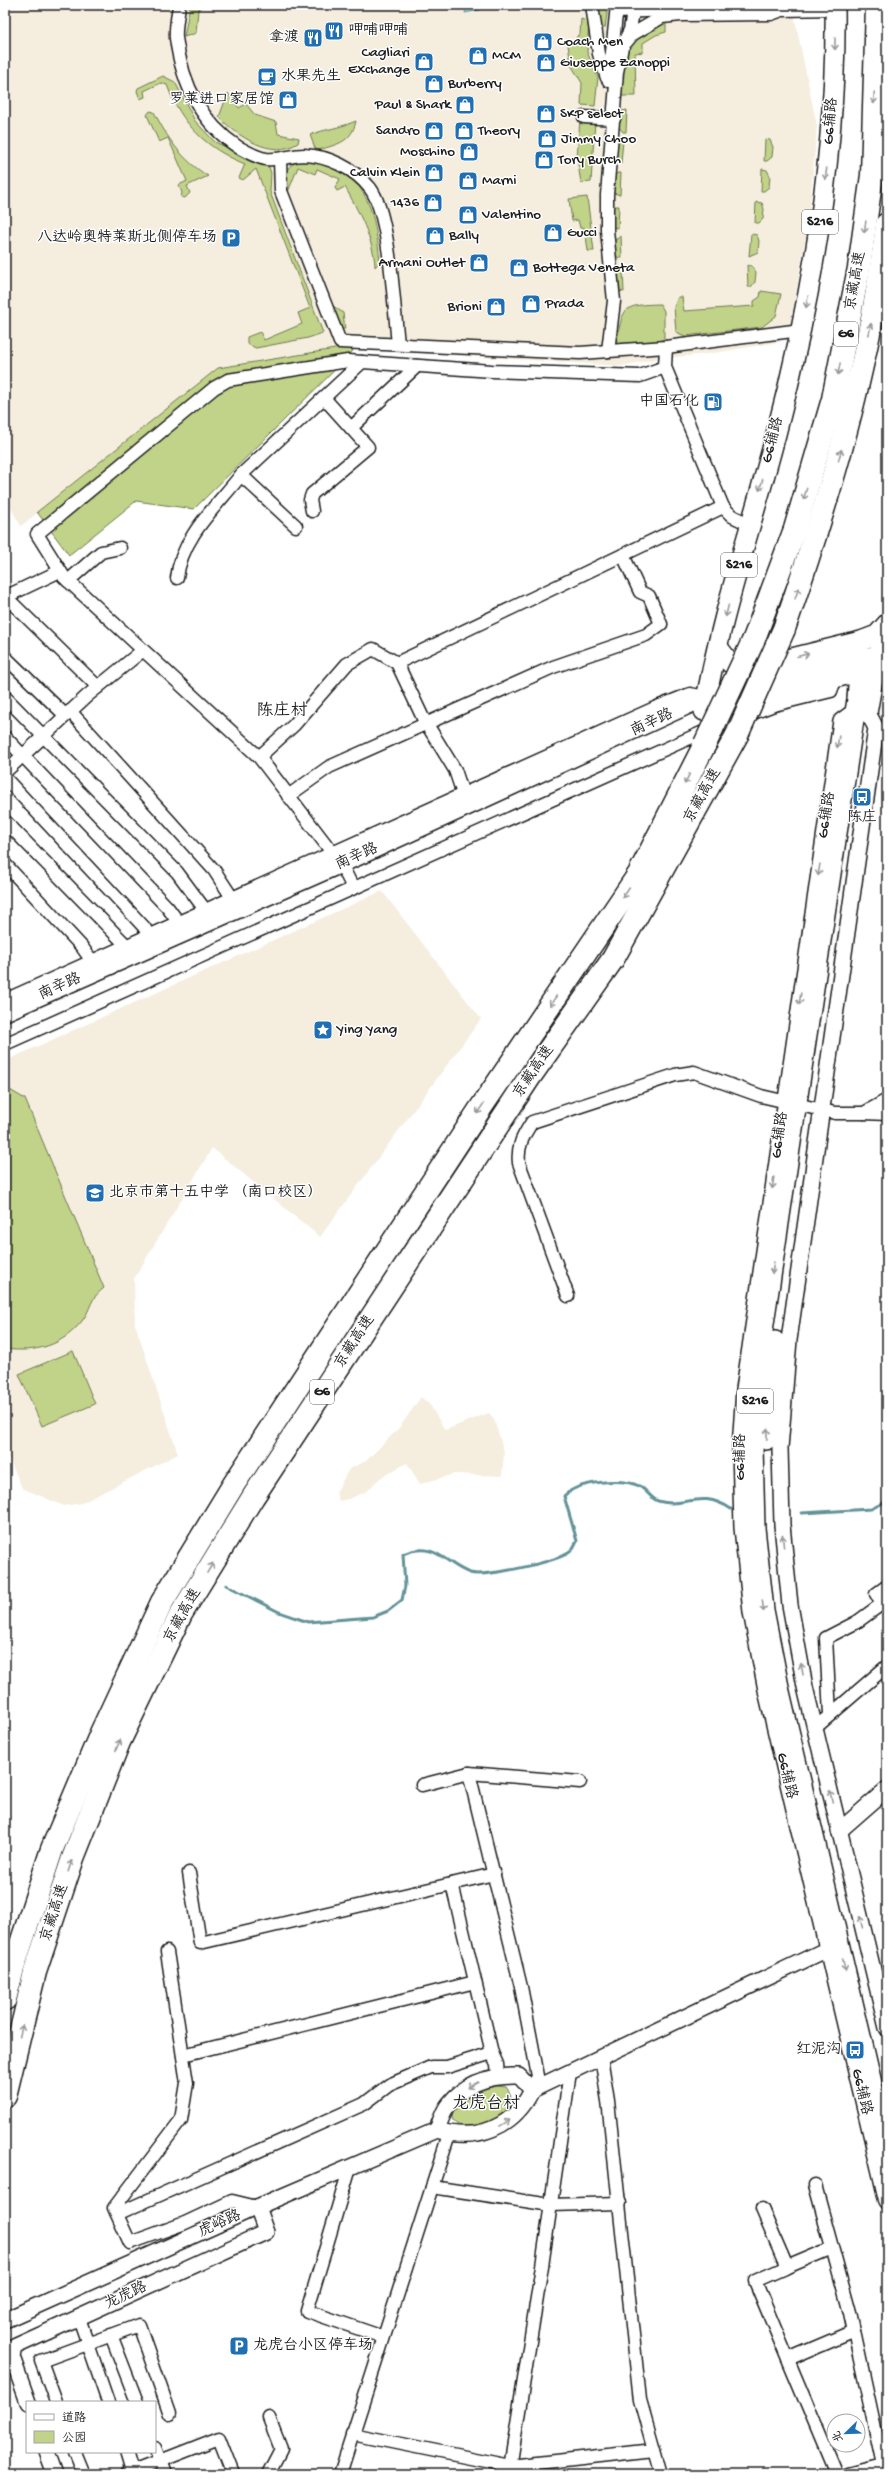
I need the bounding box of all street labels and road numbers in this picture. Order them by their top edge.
street label: G6辅路 [820,97,842,145]
road number: S216 [802,210,838,234]
street label: 京藏高速 [841,250,870,312]
road number: G6 [834,322,858,346]
street label: G6辅路 [758,415,788,465]
road number: S216 [721,553,757,577]
street label: 南辛路 [627,704,676,741]
street label: 京藏高速 [680,765,725,827]
street label: G6辅路 [814,790,840,840]
street label: 南辛路 [332,839,381,874]
street label: 南辛路 [35,969,84,1004]
street label: 京藏高速 [509,1042,558,1102]
street label: G6辅路 [768,1110,792,1160]
street label: 京藏高速 [330,1311,379,1372]
road number: G6 [310,1380,334,1404]
road number: S216 [737,1389,773,1413]
street label: G6辅路 [732,1433,750,1481]
street label: 京藏高速 [160,1585,205,1647]
street label: G6辅路 [772,1751,800,1801]
street label: 京藏高速 [36,1881,73,1944]
street label: G6辅路 [847,2067,875,2117]
street label: 虎峪路 [196,2207,244,2241]
street label: 龙虎路 [102,2278,150,2314]

